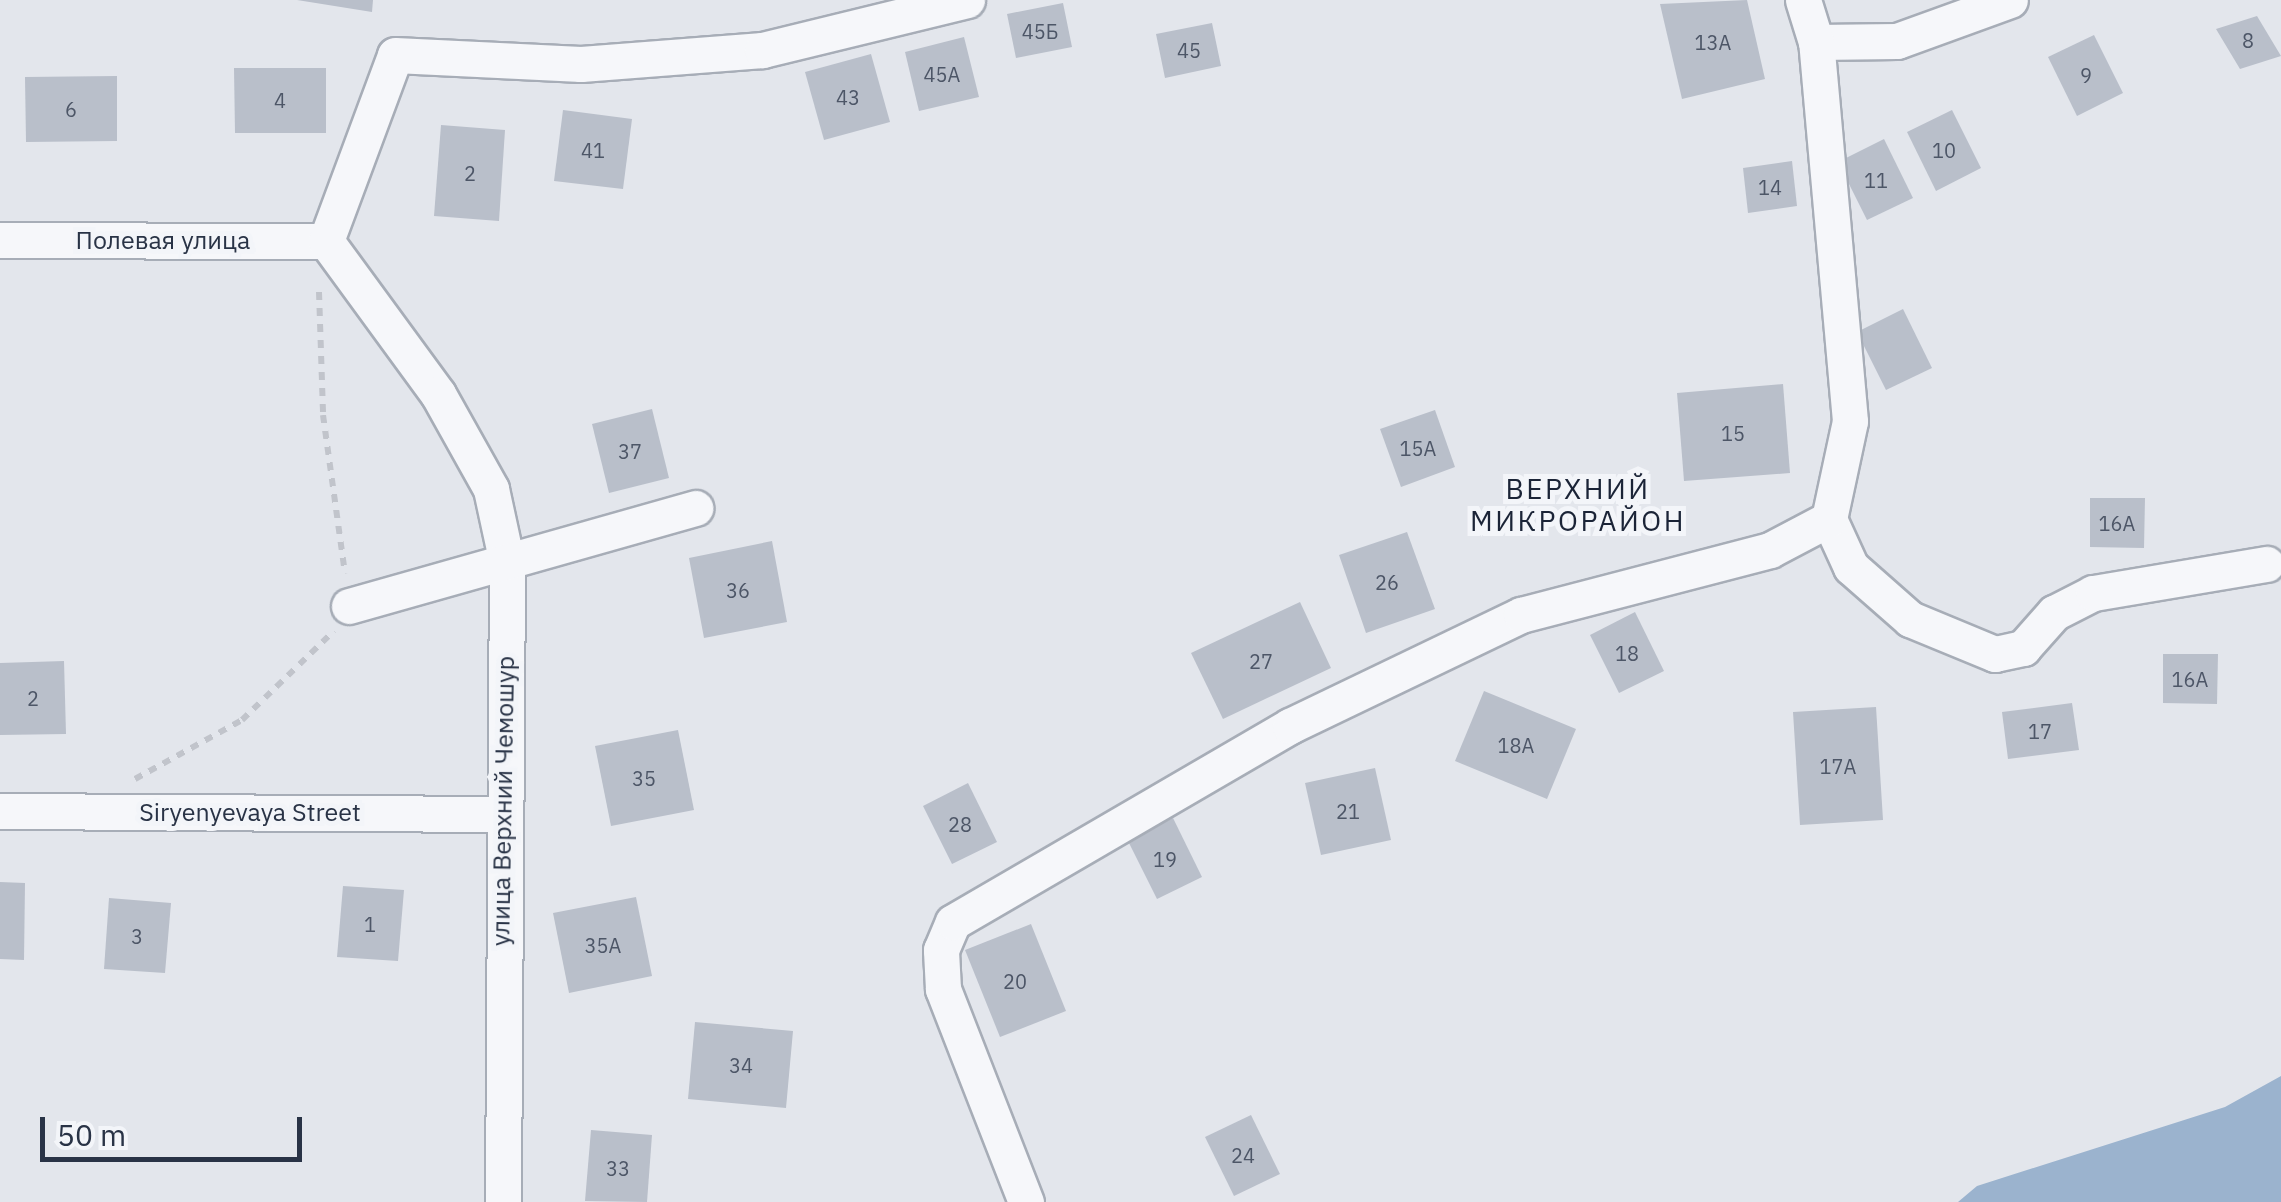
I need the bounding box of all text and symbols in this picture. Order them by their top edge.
house number: 45Б [1022,19,1058,43]
house number: 8 [2242,28,2254,52]
house number: 13А [1695,30,1731,54]
house number: 45 [1177,38,1201,62]
house number: 45А [924,62,960,86]
house number: 9 [2080,63,2092,87]
house number: 43 [836,85,860,109]
house number: 4 [274,88,286,112]
house number: 6 [65,97,77,121]
house number: 41 [581,138,605,162]
house number: 10 [1932,138,1956,162]
house number: 2 [464,161,476,185]
house number: 11 [1864,168,1888,192]
house number: 14 [1758,175,1782,199]
street label: Полевая улица [76,225,250,255]
house number: 15 [1721,421,1745,445]
house number: 15А [1400,436,1436,460]
house number: 37 [618,439,642,463]
district label: ВЕРХНИЙ МИКРОРАЙОН [1470,472,1686,538]
house number: 16А [2099,511,2135,535]
house number: 26 [1375,570,1399,594]
house number: 36 [726,578,750,602]
house number: 18 [1615,641,1639,665]
house number: 27 [1249,649,1273,673]
street label: улица Верхний Чемошур [485,656,521,946]
house number: 16А [2172,667,2208,691]
house number: 2 [27,686,39,710]
house number: 17 [2028,719,2052,743]
house number: 18А [1498,733,1534,757]
house number: 17А [1820,754,1856,778]
house number: 35 [632,766,656,790]
street label: Siryenyevaya Street [139,797,361,827]
house number: 21 [1336,799,1360,823]
house number: 28 [948,812,972,836]
house number: 19 [1153,847,1177,871]
house number: 1 [364,912,376,936]
house number: 3 [131,924,143,948]
house number: 35А [585,933,621,957]
house number: 20 [1003,969,1027,993]
house number: 34 [729,1053,753,1077]
scale bar [45,1097,308,1159]
text: 50 m [57,1115,126,1154]
house number: 24 [1231,1143,1255,1167]
house number: 33 [606,1156,630,1180]

